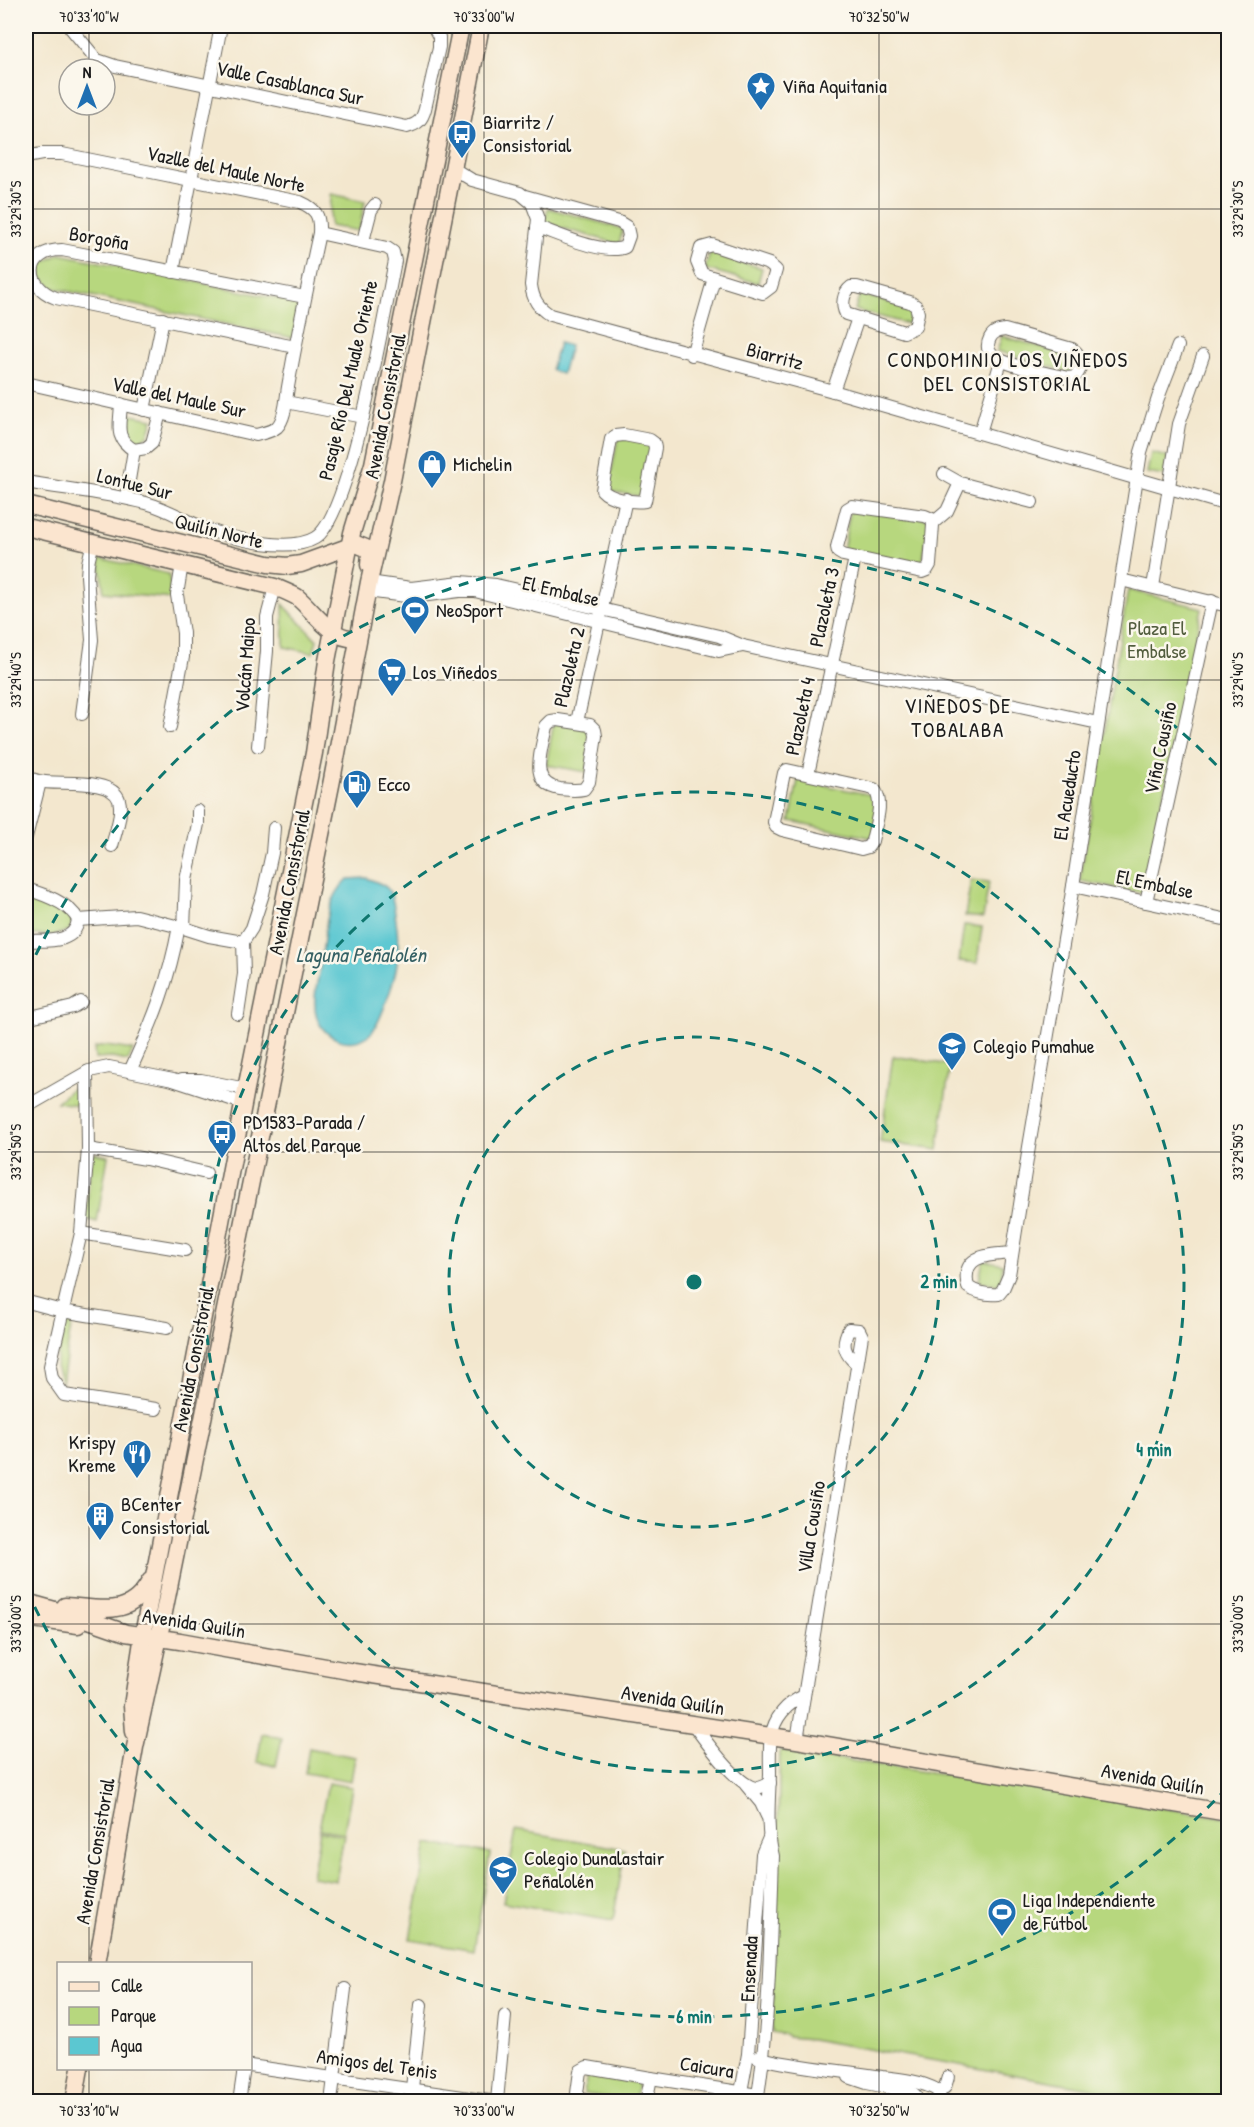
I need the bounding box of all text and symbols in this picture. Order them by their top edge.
text: 70°33'10"W [59,6,119,27]
text: 70°33'00"W [454,6,515,27]
text: 70°32'50"W [849,6,910,27]
street label: Valle Casablanca Sur [214,54,367,111]
north arrow [57,57,117,117]
text: N [83,61,92,83]
place icon: Viña Aquitania [745,70,777,112]
place label: Viña Aquitania [782,72,887,99]
place label: Biarritz / Consistorial [483,108,572,158]
bus stop icon: Biarritz / Consistorial [446,118,478,160]
street label: Vazlle del Maule Norte [144,139,308,198]
text: 33°29'30"S [5,181,26,237]
text: 33°29'30"S [1227,181,1248,237]
street label: Borgoña [67,219,131,256]
street label: Pasaje Río Del Muale Oriente [311,277,384,483]
street label: Avenida Consistorial [357,330,412,481]
street label: Biarritz [744,335,807,376]
district label: CONDOMINIO LOS VIÑEDOS DEL CONSISTORIAL [887,345,1129,398]
street label: Valle del Maule Sur [110,369,249,424]
shop icon: Michelin [416,448,448,490]
place label: Michelin [453,450,512,477]
street label: Lontue Sur [95,461,176,506]
street label: Quilín Norte [172,506,266,555]
street label: Plazoleta 3 [802,564,845,649]
street label: El Embalse [520,569,602,612]
sports icon: NeoSport [399,594,431,636]
place label: NeoSport [436,596,504,623]
park label: Plaza El Embalse [1127,614,1187,664]
street label: Volcán Maipo [228,617,261,713]
street label: Plazoleta 2 [546,624,591,710]
text: 33°29'40"S [5,652,26,708]
text: 33°29'40"S [1227,652,1248,708]
supermarket icon: Los Viñedos [376,656,408,698]
place label: Los Viñedos [413,658,497,685]
street label: Plazoleta 4 [778,674,821,758]
district label: VIÑEDOS DE TOBALABA [904,691,1012,744]
street label: Viña Cousiño [1137,699,1182,796]
street label: El Acueducto [1046,748,1087,842]
fuel station icon: Ecco [341,768,373,810]
place label: Ecco [378,770,410,797]
street label: Avenida Consistorial [261,806,316,957]
street label: El Embalse [1114,862,1196,905]
water label: Laguna Peñalolén [296,940,428,969]
school or university icon: Colegio Pumahue [936,1030,968,1072]
place label: Colegio Pumahue [973,1032,1095,1059]
place label: PD1583-Parada / Altos del Parque [243,1108,365,1158]
bus stop icon: PD1583-Parada / Altos del Parque [206,1118,238,1160]
text: 33°29'50"S [5,1124,26,1180]
text: 33°29'50"S [1227,1124,1248,1180]
text: 2 min [921,1269,957,1294]
centre of rings [684,1272,704,1292]
street label: Avenida Consistorial [165,1283,220,1434]
place label: Krispy Kreme [68,1428,116,1478]
text: 4 min [1136,1437,1172,1462]
restaurant icon: Krispy Kreme [121,1438,153,1480]
street label: Villa Cousiño [790,1479,831,1575]
place label: BCenter Consistorial [121,1490,210,1540]
building icon: BCenter Consistorial [84,1500,116,1542]
text: 33°30'00"S [5,1595,26,1653]
text: 33°30'00"S [1227,1595,1248,1653]
street label: Avenida Quilín [141,1601,248,1644]
street label: Avenida Quilín [620,1678,727,1721]
street label: Avenida Quilín [1100,1756,1207,1801]
street label: Avenida Consistorial [68,1775,121,1926]
place label: Colegio Dunalastair Peñalolén [524,1844,665,1894]
school or university icon: Colegio Dunalastair Peñalolén [487,1854,519,1896]
place label: Liga Independiente de Fútbol [1023,1886,1155,1936]
sports icon: Liga Independiente de Fútbol [986,1896,1018,1938]
street label: Ensenada [733,1935,764,2003]
legend [57,1962,252,2070]
text: Calle [111,1973,143,1998]
text: Parque [111,2003,156,2028]
text: 6 min [676,2004,712,2029]
text: Agua [111,2033,142,2058]
street label: Amigos del Tenis [315,2042,439,2085]
street label: Caicura [678,2049,736,2084]
text: 70°33'10"W [59,2100,119,2121]
text: 70°33'00"W [454,2100,515,2121]
text: 70°32'50"W [849,2100,910,2121]

